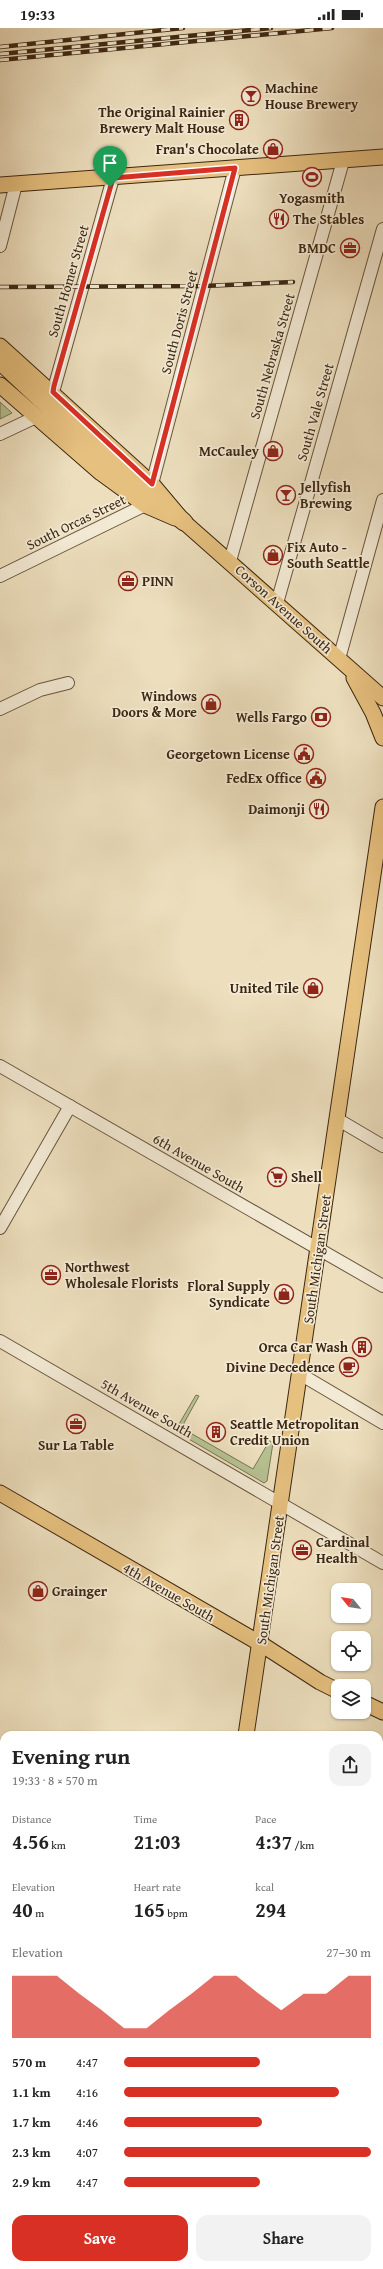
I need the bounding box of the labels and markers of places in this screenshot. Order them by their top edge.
place label: Machine House Brewery [265,78,359,114]
bar icon: Machine House Brewery [240,85,262,107]
place label: The Original Rainier Brewery Malt House [98,102,226,138]
building icon: The Original Rainier Brewery Malt House [228,109,250,131]
shop icon: Fran's Chocolate [262,138,284,160]
place label: Fran's Chocolate [156,139,259,159]
pin [93,146,127,187]
sports icon: Yogasmith [301,166,323,188]
place label: Yogasmith [279,188,346,208]
restaurant icon: The Stables [268,208,290,230]
place label: The Stables [293,209,364,229]
office icon: BMDC [339,237,361,259]
place label: BMDC [298,238,336,258]
shop icon: McCauley [262,440,284,462]
place label: McCauley [199,441,260,461]
place label: Jellyfish Brewing [298,477,352,513]
bar icon: Jellyfish Brewing [275,484,297,506]
place label: Fix Auto - South Seattle [287,537,370,573]
shop icon: Fix Auto - South Seattle [262,544,284,566]
office icon: PINN [117,570,139,592]
place label: PINN [142,571,174,591]
place label: Windows Doors & More [112,686,197,722]
shop icon: Windows Doors & More [200,693,222,715]
bank icon: Wells Fargo [310,706,332,728]
place label: Wells Fargo [236,707,308,727]
public building icon: Georgetown License [293,743,315,765]
place label: Georgetown License [166,744,290,764]
public building icon: FedEx Office [305,767,327,789]
place label: FedEx Office [226,768,302,788]
restaurant icon: Daimonji [308,798,330,820]
place label: Daimonji [248,799,306,819]
shop icon: United Tile [302,977,324,999]
place label: United Tile [230,978,299,998]
supermarket icon: Shell [266,1166,288,1188]
place label: Shell [291,1167,323,1187]
place label: Northwest Wholesale Florists [65,1257,178,1293]
office icon: Northwest Wholesale Florists [40,1264,62,1286]
place label: Floral Supply Syndicate [187,1276,271,1312]
shop icon: Floral Supply Syndicate [273,1283,295,1305]
building icon: Orca Car Wash [351,1336,373,1358]
place label: Orca Car Wash [259,1337,349,1357]
cafe icon: Divine Decedence [338,1356,360,1378]
place label: Divine Decedence [226,1357,335,1377]
office icon: Sur La Table [65,1413,87,1435]
place label: Seattle Metropolitan Credit Union [230,1414,360,1450]
building icon: Seattle Metropolitan Credit Union [205,1421,227,1443]
place label: Sur La Table [38,1435,114,1455]
place label: Cardinal Health [316,1532,370,1568]
office icon: Cardinal Health [291,1539,313,1561]
shop icon: Grainger [27,1580,49,1602]
place label: Grainger [52,1581,108,1601]

